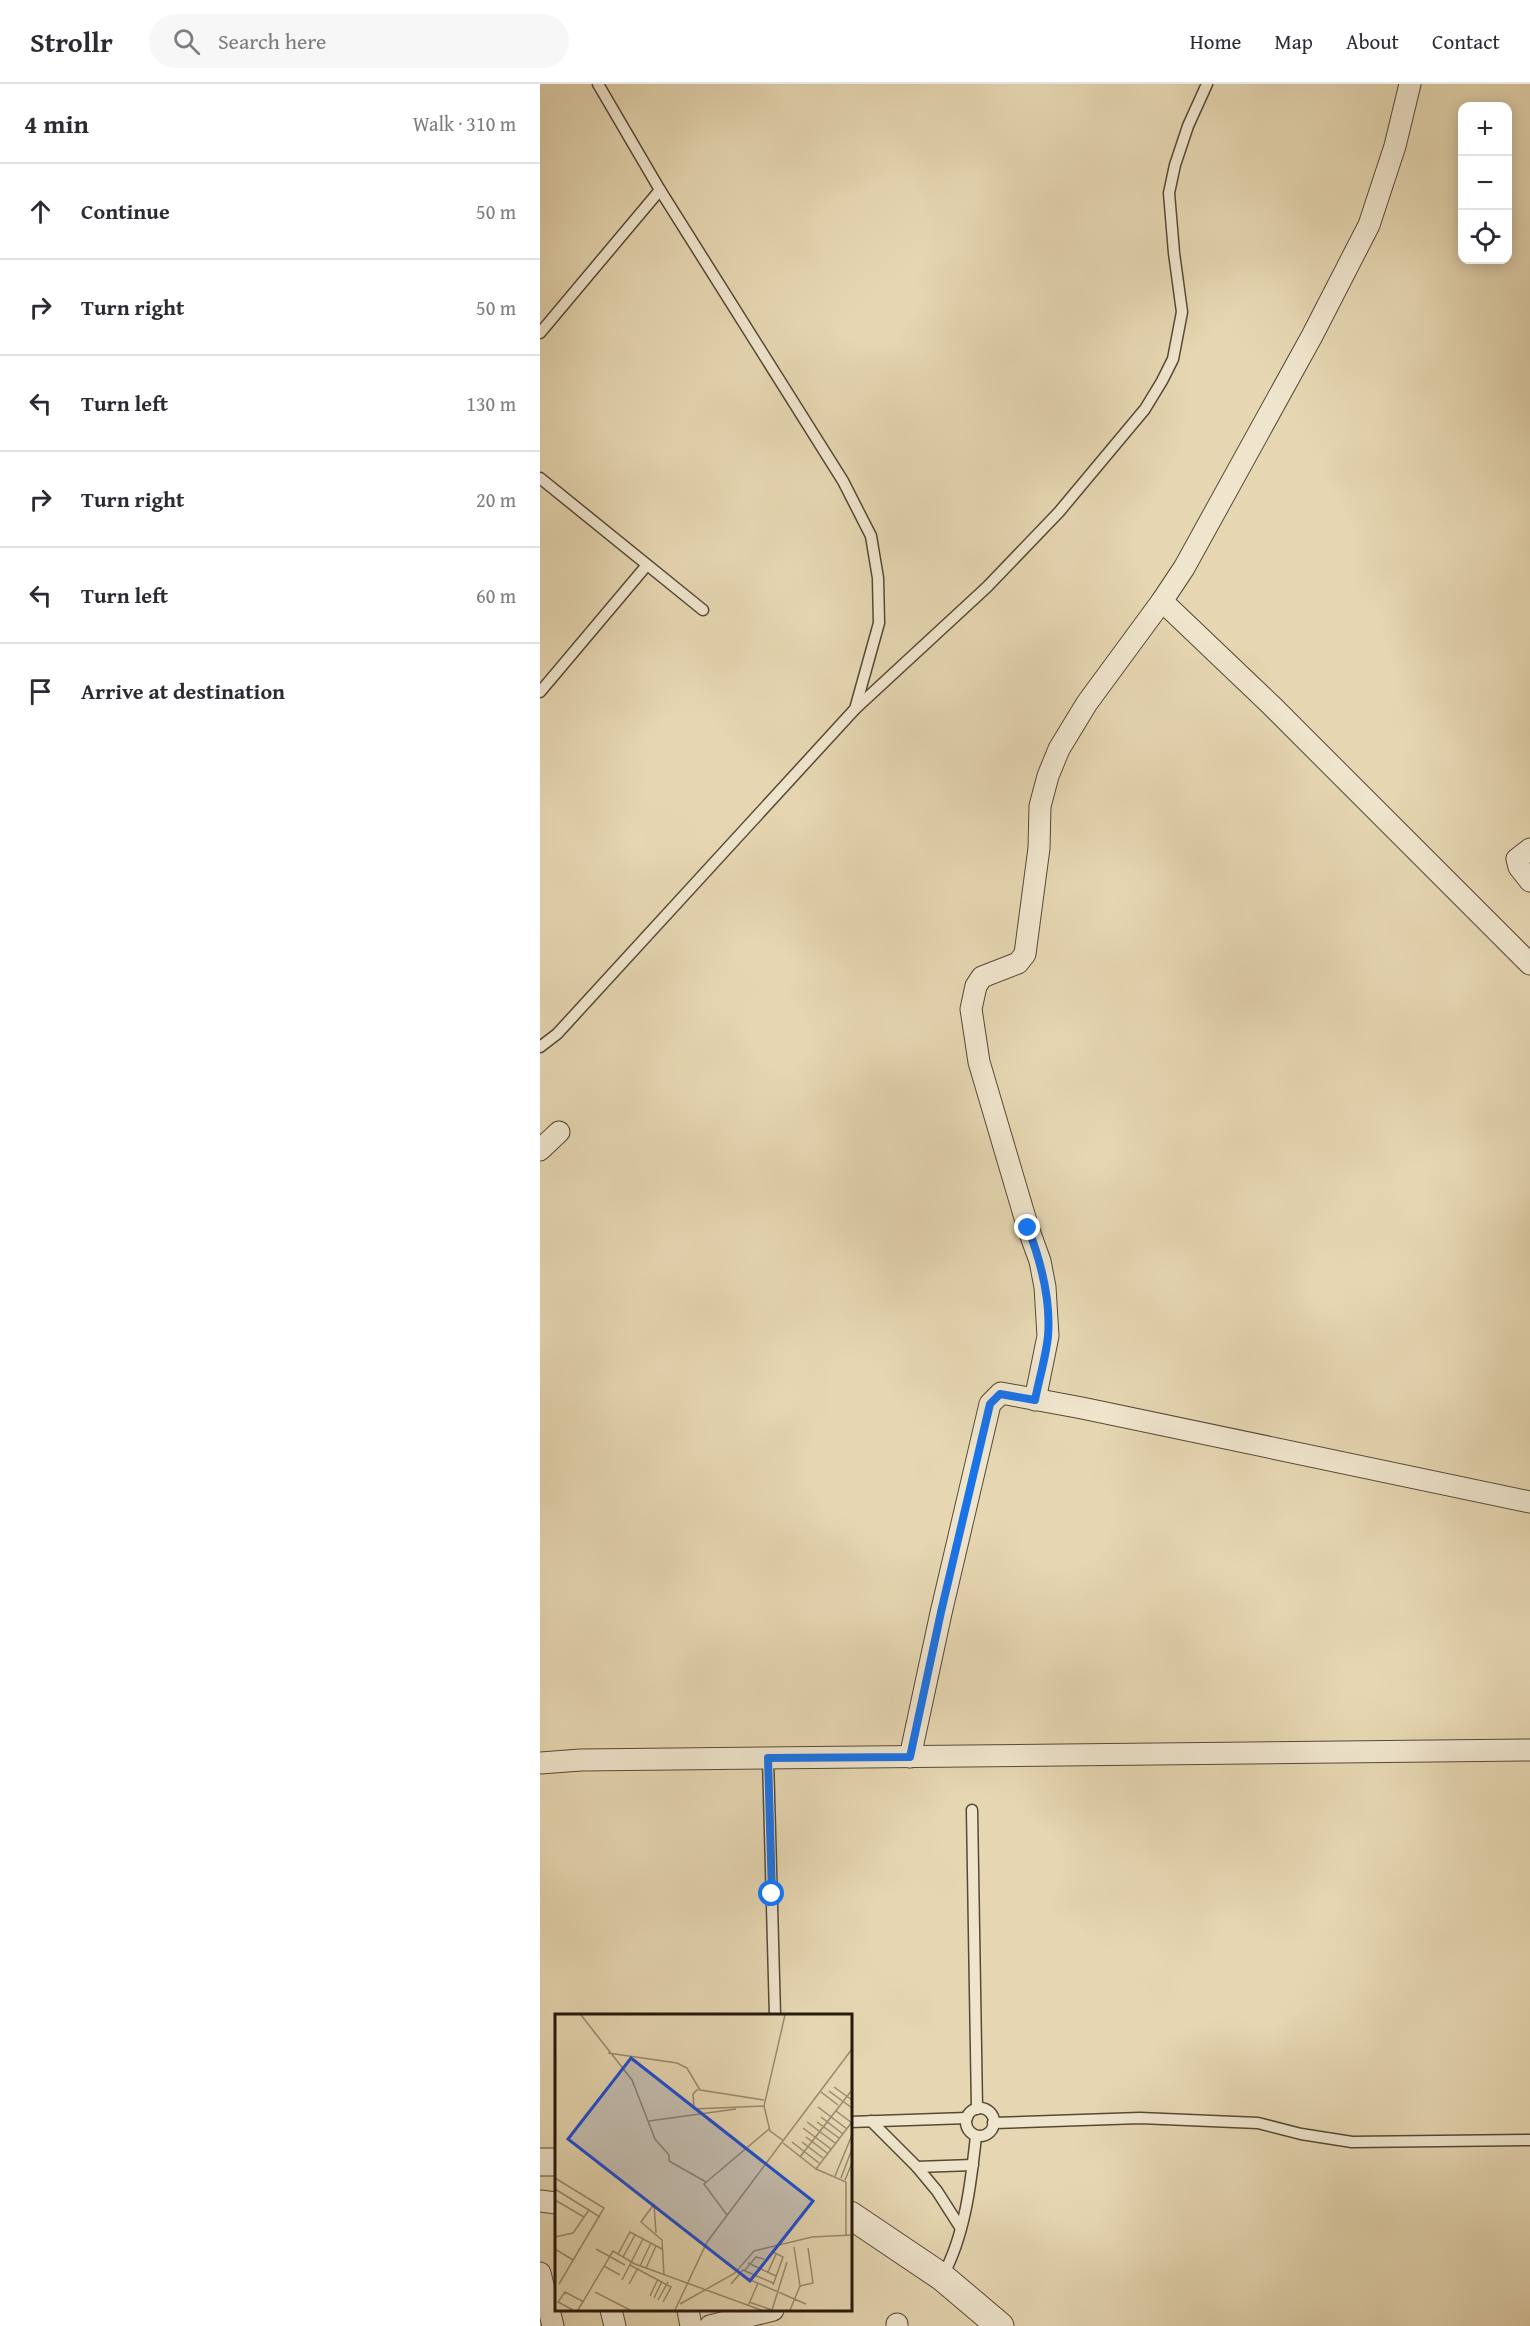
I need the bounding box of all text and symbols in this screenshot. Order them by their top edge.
search box [149,14,569,68]
text: Strollr [30,21,113,62]
icon: search [170,25,203,58]
text: Search here [218,25,326,57]
text: Home [1190,26,1241,57]
text: Map [1274,26,1313,57]
text: About [1346,26,1399,57]
text: Contact [1432,26,1500,57]
map controls [1458,102,1512,264]
button: + [1458,102,1512,156]
text: 4 min [24,104,89,143]
text: Walk · 310 m [413,109,516,138]
button: − [1458,156,1512,210]
icon: ahead [24,195,57,228]
text: Continue [81,195,170,227]
text: 50 m [476,197,516,226]
button: locate [1458,210,1512,264]
icon: right [24,291,57,324]
text: Turn right [81,291,184,323]
text: 50 m [476,293,516,322]
icon: left [24,387,57,420]
text: Turn left [81,387,168,419]
text: 130 m [466,389,516,418]
icon: right [24,483,57,516]
text: Turn right [81,483,184,515]
text: 20 m [476,485,516,514]
icon: left [24,579,57,612]
text: Turn left [81,579,168,611]
text: 60 m [476,581,516,610]
icon: arrive [24,675,57,708]
text: Arrive at destination [81,675,285,707]
route end [1014,1214,1040,1240]
route start [758,1880,784,1906]
inset map [555,2014,852,2311]

